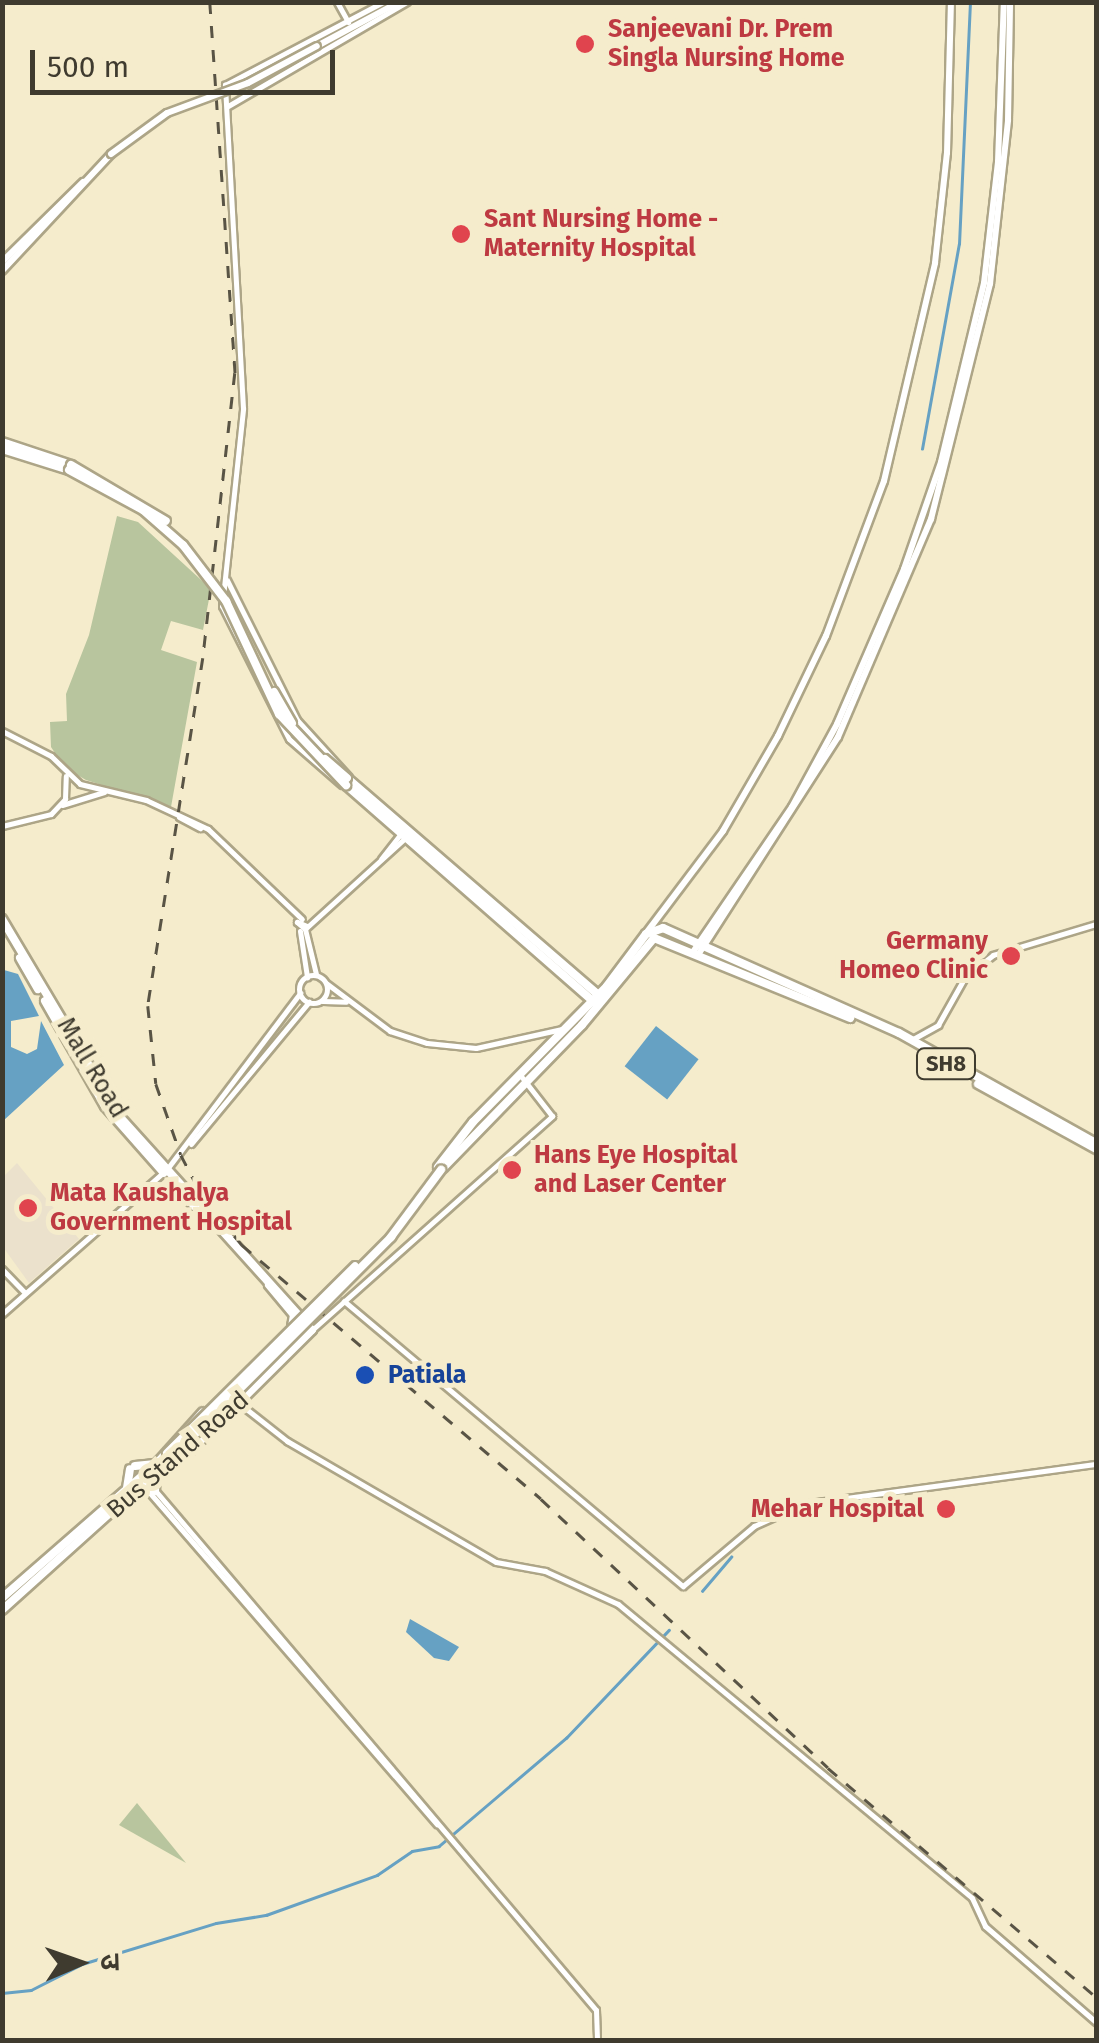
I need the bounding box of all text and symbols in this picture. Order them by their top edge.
place label: Sanjeevani Dr. Prem Singla Nursing Home [608,15,844,74]
scale bar [35,30,340,92]
marker: Sanjeevani Dr. Prem Singla Nursing Home [572,31,598,57]
text: 500 m [47,49,129,85]
place label: Sant Nursing Home - Maternity Hospital [484,205,718,264]
marker: Sant Nursing Home - Maternity Hospital [448,221,474,247]
place label: Germany Homeo Clinic [839,927,988,986]
marker: Germany Homeo Clinic [998,943,1024,969]
street label: Mall Road [50,1012,134,1124]
road number: SH8 [914,1047,978,1081]
place label: Hans Eye Hospital and Laser Center [534,1141,737,1200]
marker: Hans Eye Hospital and Laser Center [499,1157,525,1183]
place label: Mata Kaushalya Government Hospital [50,1179,292,1238]
marker: Mata Kaushalya Government Hospital [15,1195,41,1221]
place label: Patiala [388,1360,467,1390]
marker: Patiala [352,1362,378,1388]
street label: Bus Stand Road [101,1385,255,1525]
place label: Mehar Hospital [751,1494,924,1524]
marker: Mehar Hospital [933,1496,959,1522]
north arrow [30,1913,130,2013]
text: उ [94,1953,127,1971]

